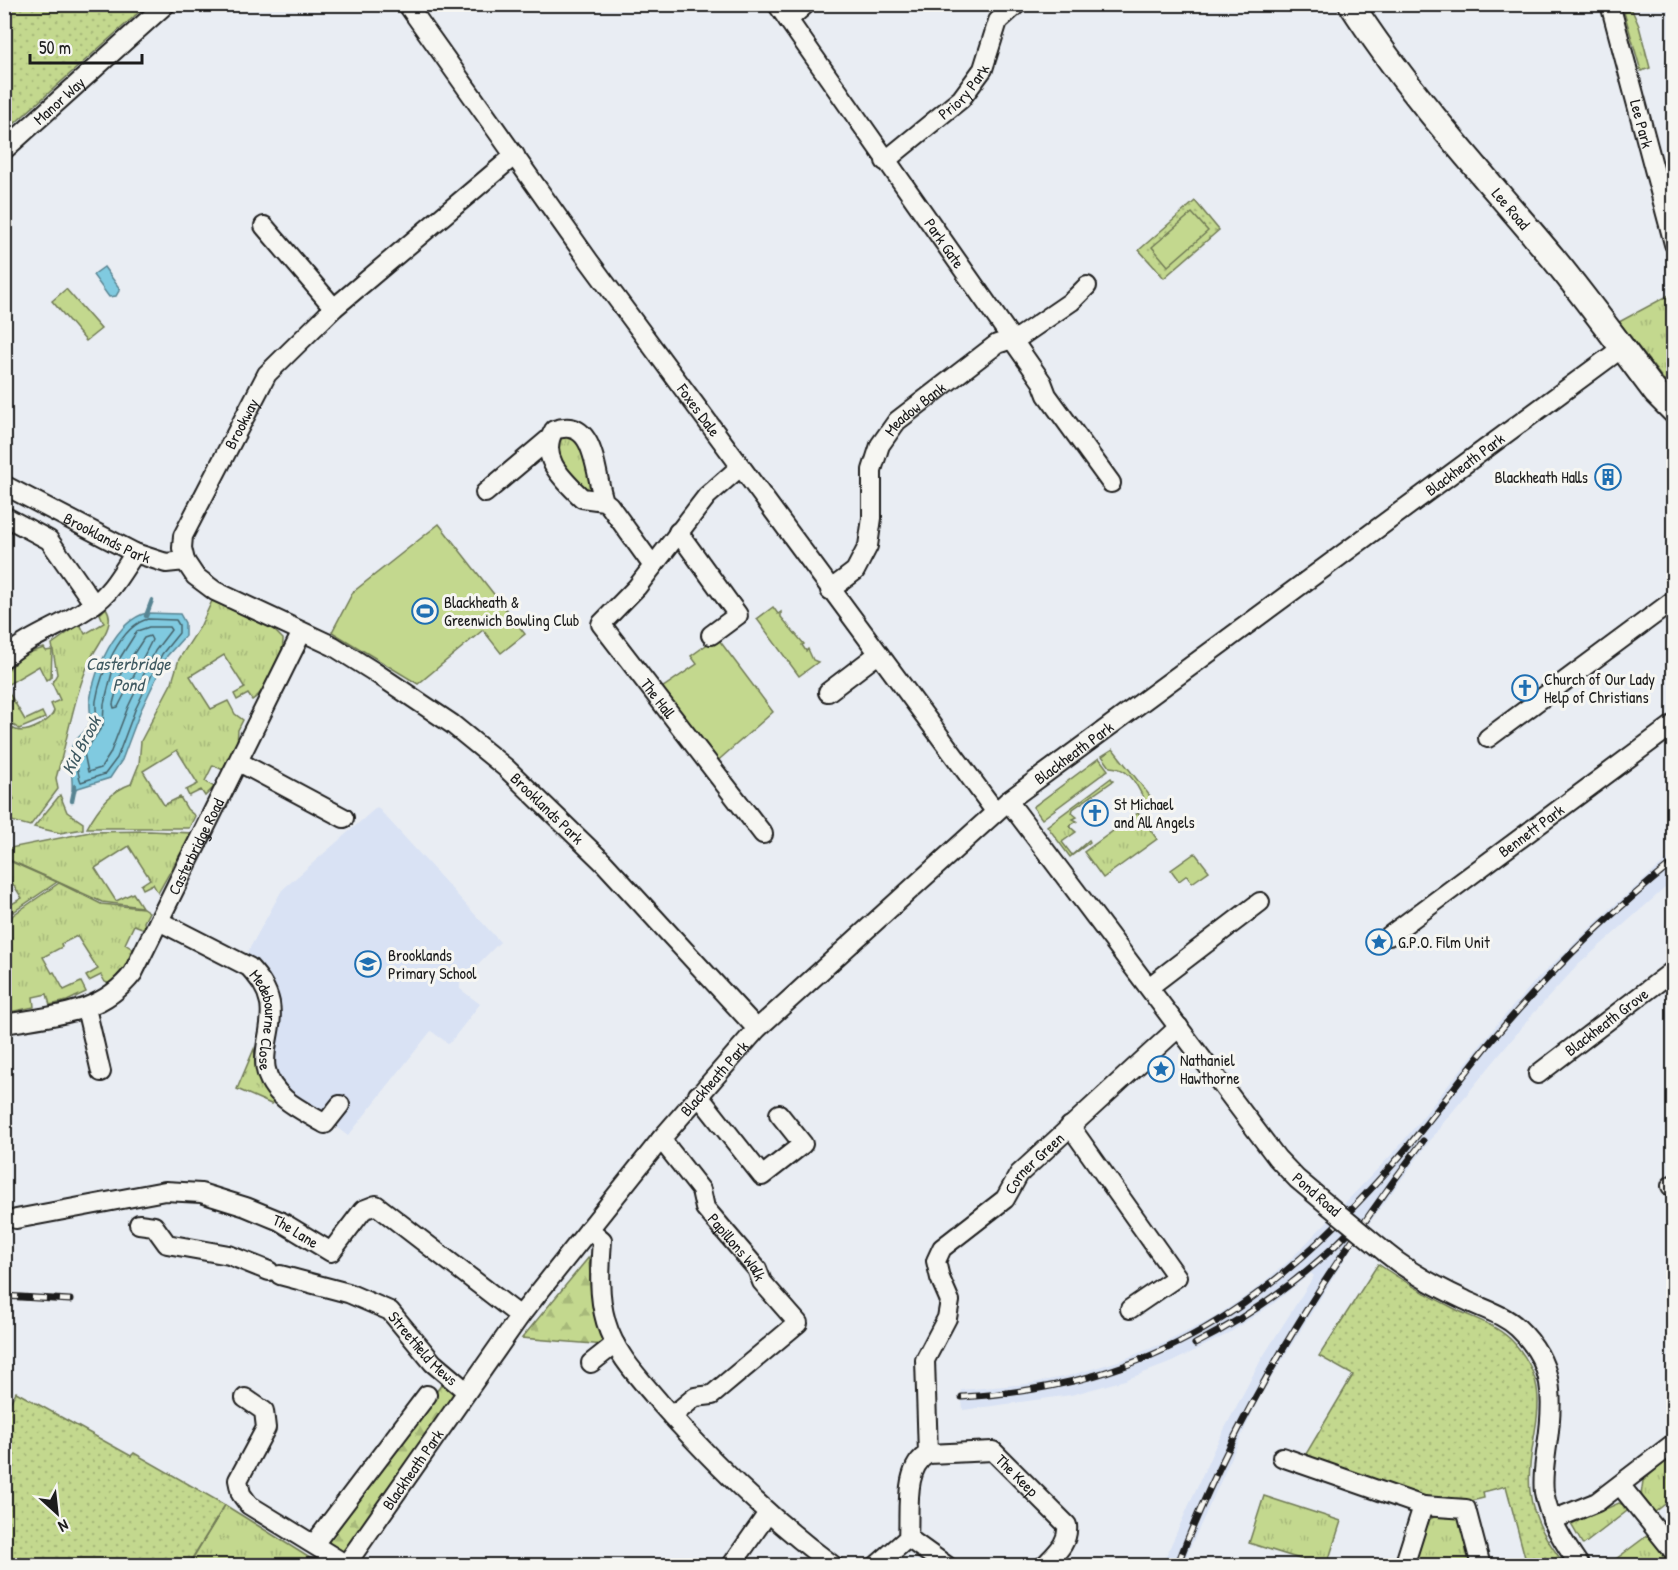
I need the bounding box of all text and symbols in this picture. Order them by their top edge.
scale bar [30,27,142,65]
text: 50 m [39,35,71,60]
street label: Priory Park [933,62,995,124]
street label: Manor Way [28,71,90,129]
street label: Lee Park [1625,97,1659,151]
street label: Lee Road [1487,183,1535,234]
street label: Park Gate [919,214,970,273]
street label: Meadow Bank [879,376,950,440]
street label: Foxes Dale [672,378,726,441]
street label: Brookway [219,394,264,453]
street label: Blackheath Park [1420,427,1509,501]
building icon: Blackheath Halls [1593,462,1623,492]
place label: Blackheath Halls [1494,466,1588,488]
street label: Brooklands Park [60,507,154,568]
place label: Blackheath & Greenwich Bowling Club [444,591,579,631]
sports icon: Blackheath & Greenwich Bowling Club [410,596,440,626]
water label: Casterbridge Pond [86,651,171,697]
place label: Church of Our Lady Help of Christians [1544,668,1655,708]
church icon: Church of Our Lady Help of Christians [1510,673,1540,703]
street label: The Hall [636,674,681,723]
water label: Kid Brook [55,710,107,779]
street label: Blackheath Park [1029,716,1118,789]
street label: Brooklands Park [506,767,589,849]
place label: St Michael and All Angels [1114,793,1195,833]
street label: Casterbridge Road [162,794,229,899]
church icon: St Michael and All Angels [1080,798,1110,828]
street label: Bennett Park [1494,798,1569,862]
place icon: G.P.O. Film Unit [1364,927,1394,957]
place label: G.P.O. Film Unit [1398,931,1490,953]
place label: Brooklands Primary School [388,944,477,984]
school or university icon: Brooklands Primary School [353,949,383,979]
street label: Medebourne Close [245,965,282,1072]
street label: Blackheath Grove [1560,982,1653,1061]
street label: Blackheath Park [675,1036,753,1121]
place label: Nathaniel Hawthorne [1180,1049,1240,1089]
place icon: Nathaniel Hawthorne [1146,1054,1176,1084]
street label: Corner Green [999,1127,1069,1198]
street label: Pond Road [1288,1167,1346,1221]
street label: The Lane [270,1208,323,1253]
street label: Papillons Walk [703,1208,772,1284]
street label: Streetfield Mews [383,1306,463,1390]
street label: Blackheath Park [377,1424,449,1514]
street label: The Keep [991,1449,1044,1502]
north arrow [27,1483,87,1543]
text: N [55,1515,73,1538]

